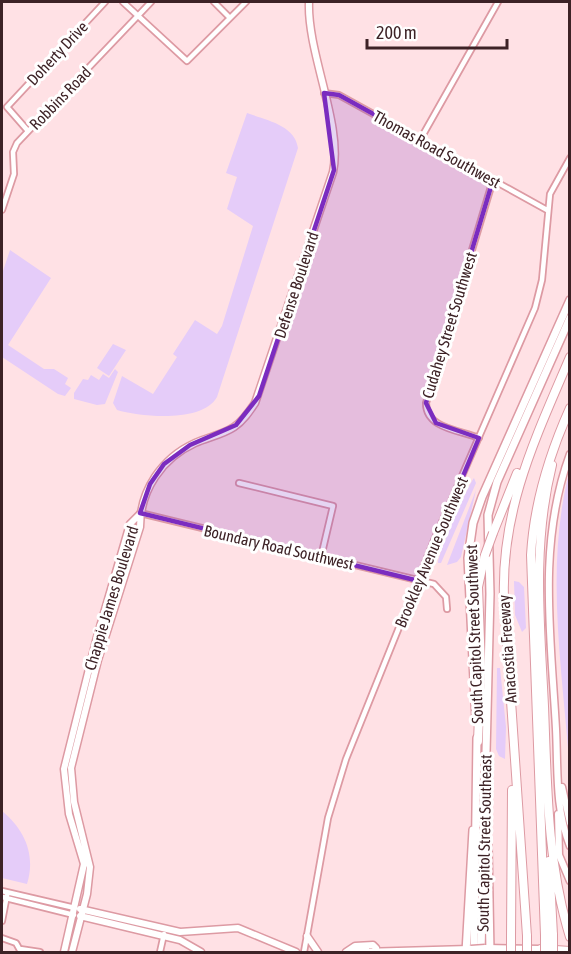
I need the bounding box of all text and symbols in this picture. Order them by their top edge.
scale bar [367,12,506,50]
street label: Doherty Drive [23,17,92,89]
text: 200 m [376,22,417,43]
street label: Robbins Road [26,63,94,133]
street label: Thomas Road Southwest [370,107,504,192]
street label: Defense Boulevard [270,229,322,341]
street label: Cudahey Street Southwest [418,249,481,401]
street label: Brookley Avenue Southwest [391,474,472,631]
street label: Boundary Road Southwest [202,521,356,574]
street label: Chappie James Boulevard [80,524,143,673]
street label: South Capitol Street Southwest [462,544,487,724]
street label: Anacostia Freeway [494,594,521,704]
street label: South Capitol Street Southeast [473,754,496,932]

